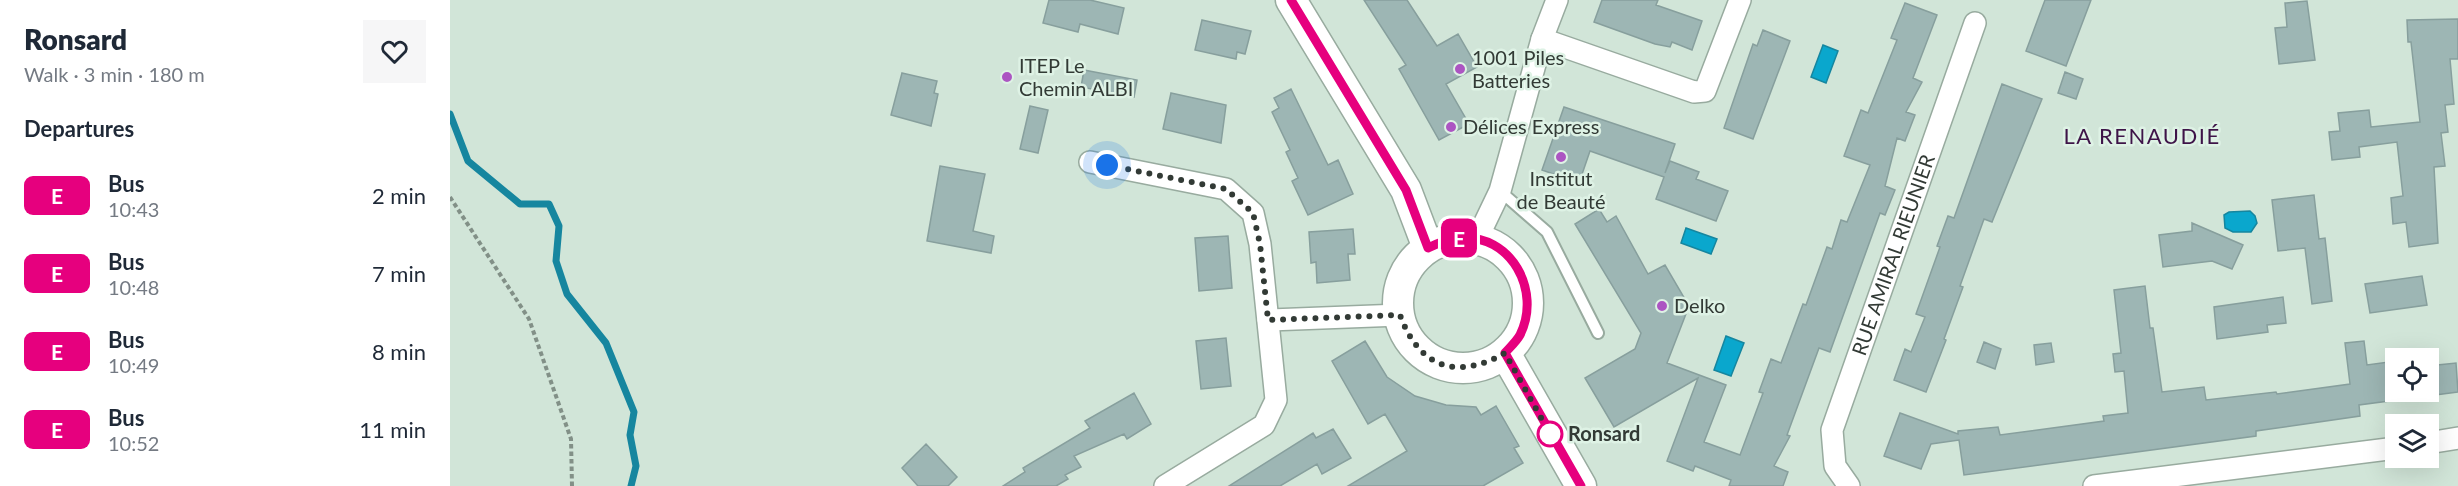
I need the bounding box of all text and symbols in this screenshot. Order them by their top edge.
button: heart [363,20,426,83]
text: Ronsard [24,22,127,56]
place label: 1001 Piles Batteries [1472,45,1564,92]
place label: ITEP Le Chemin ALBI [1019,53,1133,100]
text: Walk · 3 min · 180 m [24,62,205,86]
marker: 1001 Piles Batteries [1453,62,1467,76]
marker: ITEP Le Chemin ALBI [1000,70,1014,84]
place label: Délices Express [1463,114,1599,138]
text: Departures [24,115,134,142]
marker: Délices Express [1444,120,1458,134]
district label: LA RENAUDIÉ [2063,122,2221,149]
your location [1092,150,1122,180]
marker: Institut de Beauté [1554,150,1568,164]
street label: RUE AMIRAL RIEUNIER [1846,151,1939,358]
place label: Institut de Beauté [1517,166,1606,213]
text: Bus [108,170,144,197]
text: 2 min [372,182,426,209]
text: E [51,183,63,208]
text: 10:43 [108,197,159,221]
line badge: E [1440,218,1478,258]
text: E [1453,226,1465,251]
text: Bus [108,248,144,275]
text: 7 min [372,260,426,287]
text: E [51,261,63,286]
text: 10:48 [108,275,159,299]
place label: Delko [1674,293,1725,317]
marker: Delko [1655,299,1669,313]
text: Bus [108,326,144,353]
text: 8 min [372,338,426,365]
text: E [51,339,63,364]
map controls [2385,348,2439,468]
button: locate [2385,348,2439,402]
text: 10:49 [108,353,159,377]
text: Bus [108,404,144,431]
button: layers [2385,414,2439,468]
text: 11 min [359,416,426,443]
text: E [51,417,63,442]
marker: Ronsard [1537,421,1563,447]
place label: Ronsard [1568,421,1640,445]
text: 10:52 [108,431,159,455]

